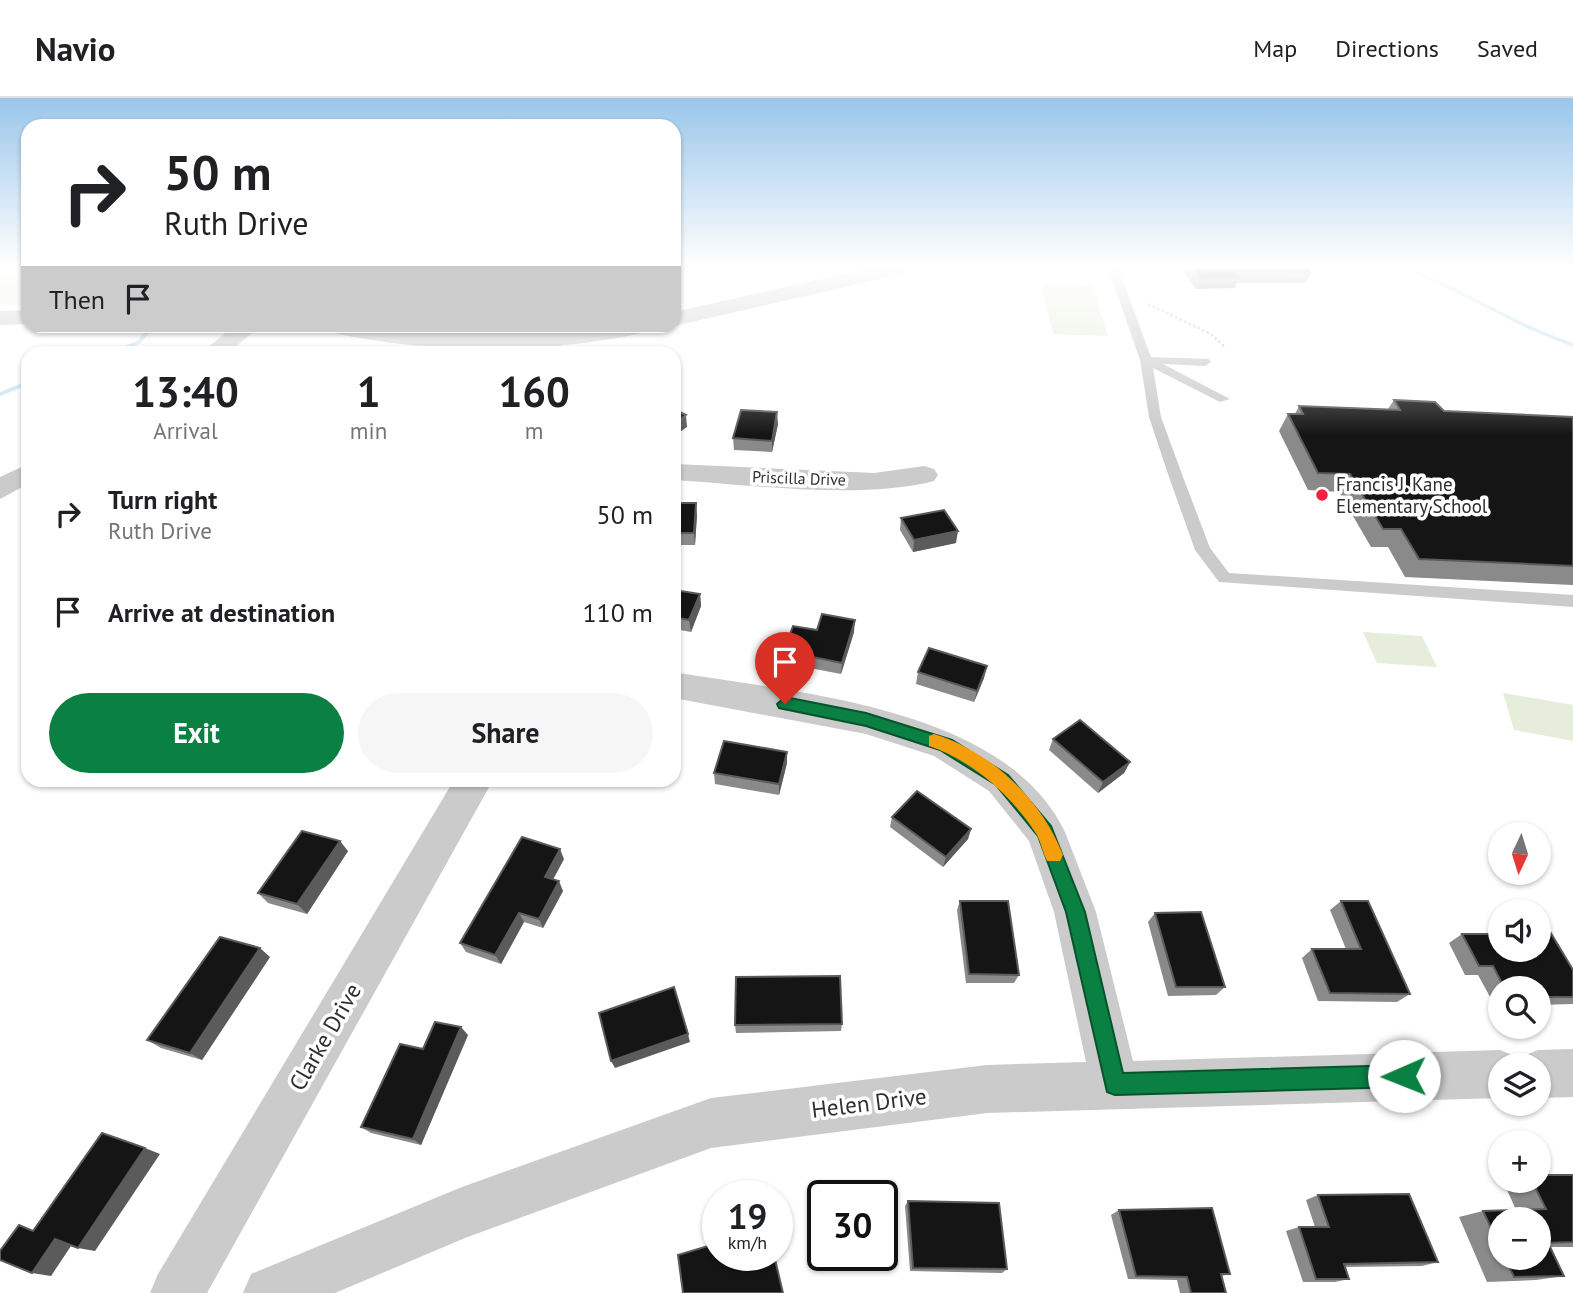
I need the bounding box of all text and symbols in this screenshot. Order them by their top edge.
text: Navio [35,27,115,70]
text: Map [1253,33,1297,64]
text: Directions [1335,33,1439,64]
text: Saved [1477,33,1538,64]
text: 50 m [164,140,271,204]
icon: right [49,147,140,238]
text: Ruth Drive [164,202,309,244]
icon: arrive [119,280,157,318]
text: Then [49,283,105,316]
text: 13:40 [132,364,239,419]
text: 1 [357,364,380,419]
text: 160 [498,364,570,419]
text: Arrival [153,416,218,445]
text: min [350,416,387,445]
text: m [525,416,543,445]
street label: Priscilla Drive [752,466,846,490]
place label: Francis J. Kane Elementary School [1336,472,1488,518]
text: Turn right [108,483,217,516]
marker: Francis J. Kane Elementary School [1314,487,1330,503]
icon: right [49,495,87,533]
text: 50 m [597,498,653,531]
text: Ruth Drive [108,516,212,545]
icon: arrive [49,593,87,631]
text: Arrive at destination [108,596,335,629]
text: 110 m [582,596,653,629]
pin [755,632,815,704]
icon: arrive [766,643,804,681]
button: Exit [49,693,344,773]
button: Share [358,693,653,773]
north arrow [1488,822,1550,886]
map controls [1488,822,1551,1270]
button: sound [1488,899,1551,962]
button: search [1488,976,1551,1039]
street label: Clarke Drive [282,978,367,1096]
position arrow [1367,1039,1441,1113]
button: layers [1488,1053,1551,1116]
street label: Helen Drive [810,1081,928,1124]
button: + [1488,1130,1551,1193]
speed limit sign: 30 [807,1180,898,1271]
text: 19 [728,1193,767,1239]
button: − [1488,1207,1551,1270]
text: km/h [728,1231,767,1254]

